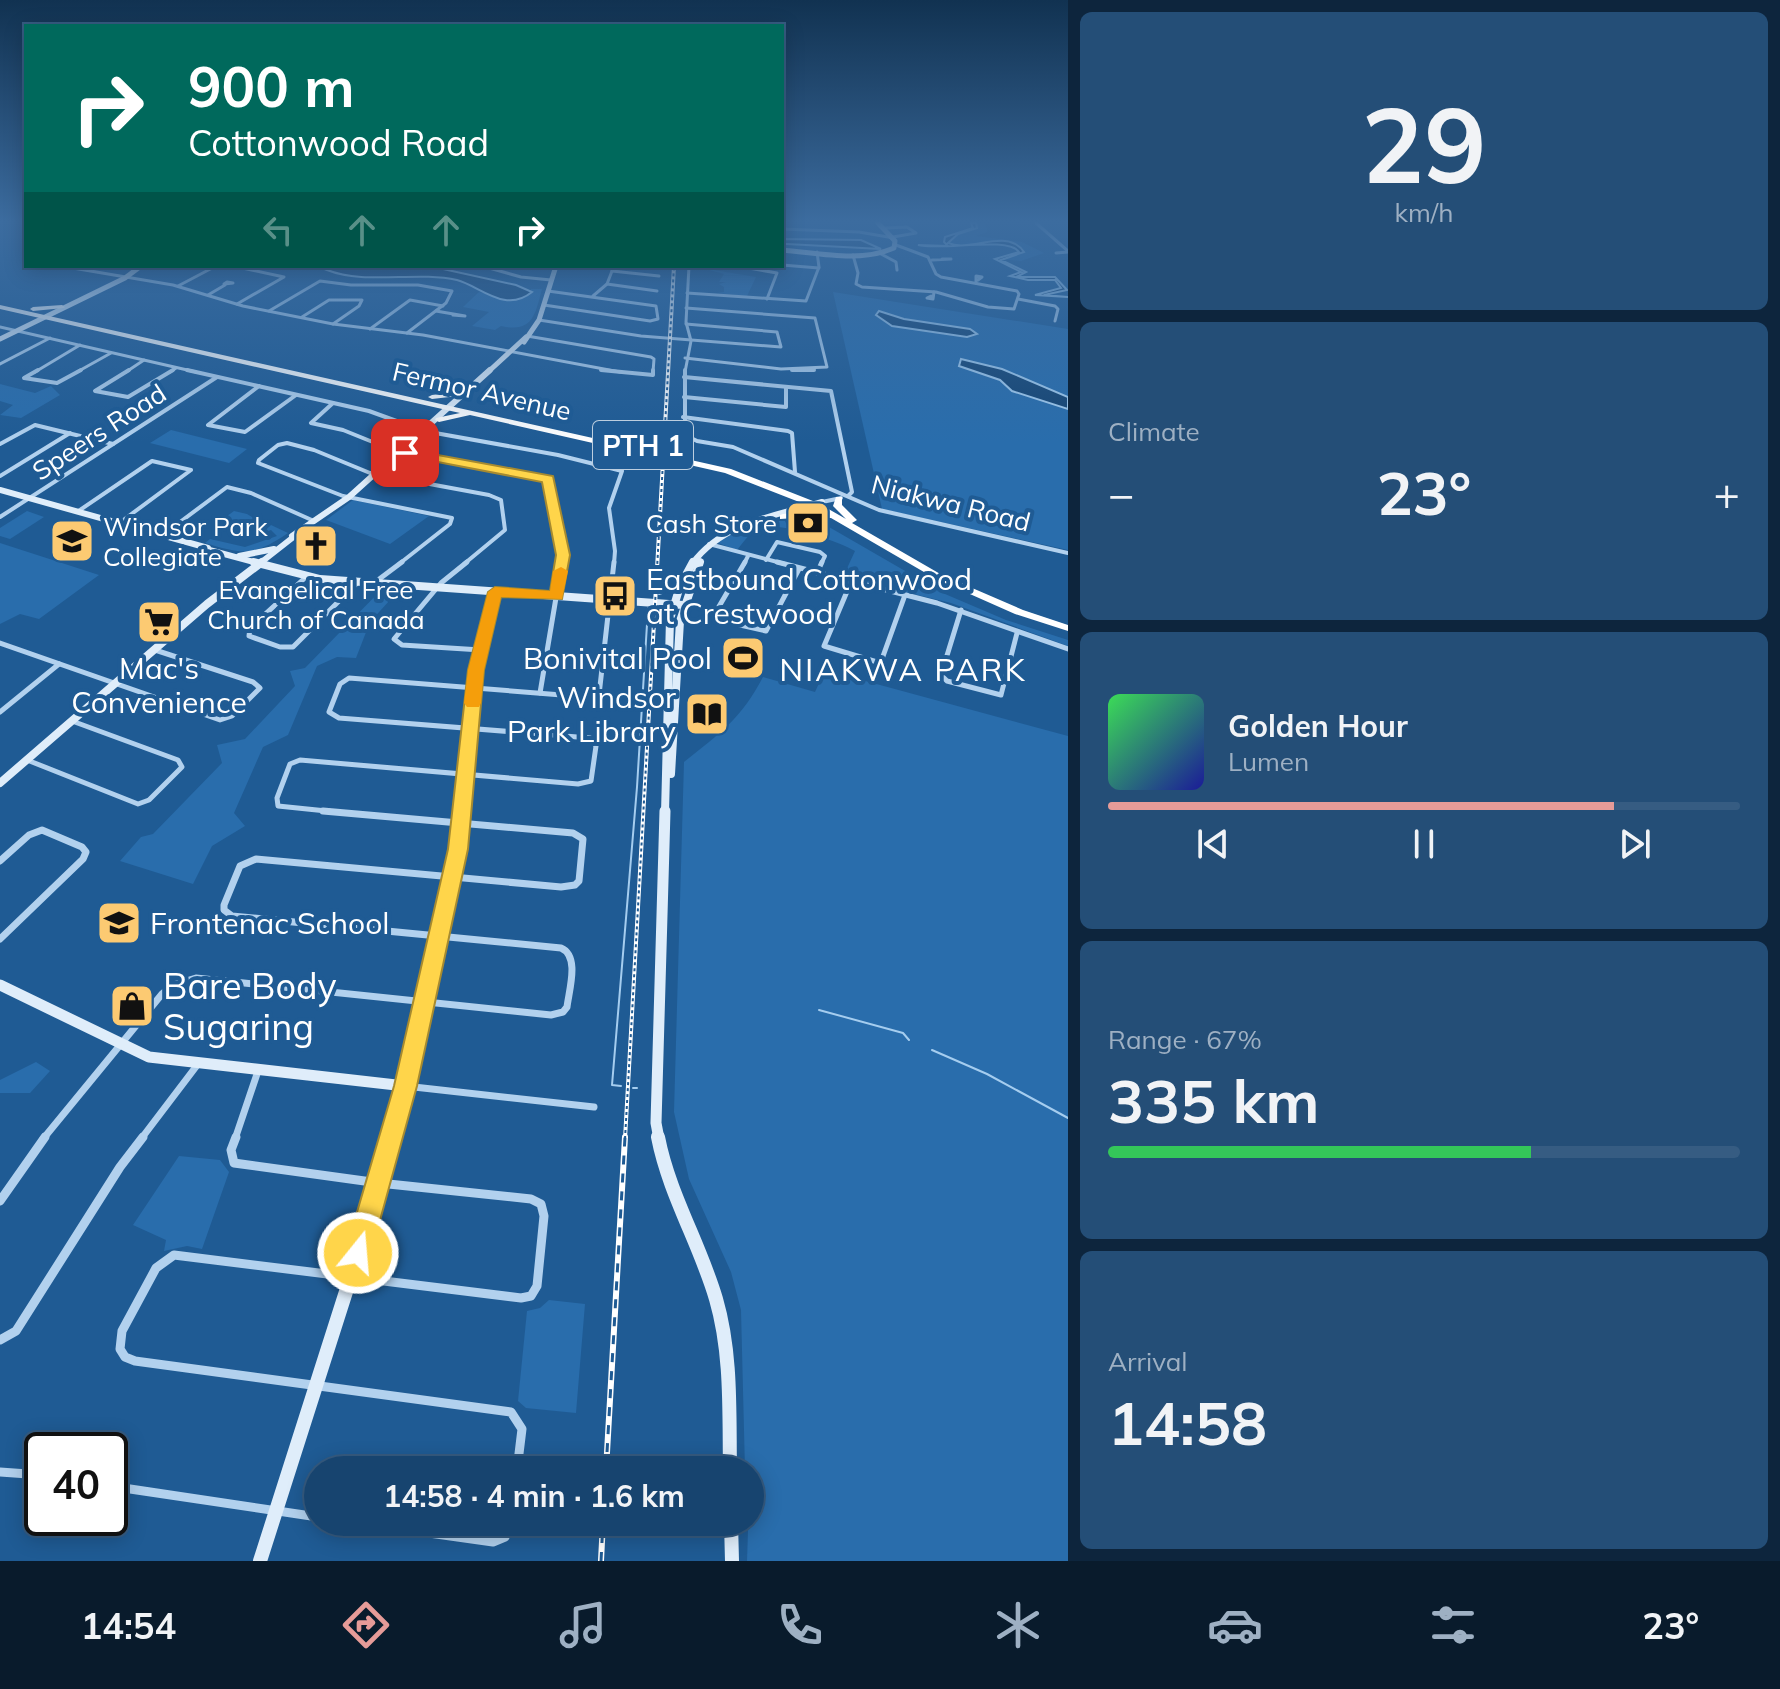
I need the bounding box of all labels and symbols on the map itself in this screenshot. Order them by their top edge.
street label: Fermor Avenue [390,354,574,428]
street label: Speers Road [26,377,172,487]
pin [371,419,439,487]
road number: PTH 1 [593,421,693,469]
street label: Niakwa Road [868,467,1034,539]
bank icon: Cash Store [784,499,832,547]
place label: Cash Store [646,507,777,540]
place label: Windsor Park Collegiate [103,510,268,573]
school or university icon: Windsor Park Collegiate [48,517,96,565]
church icon: Evangelical Free Church of Canada [292,522,340,570]
place label: Eastbound Cottonwood at Crestwood [646,560,972,632]
bus stop icon: Eastbound Cottonwood at Crestwood [591,572,639,620]
place label: Evangelical Free Church of Canada [207,573,425,636]
supermarket icon: Mac's Convenience [135,598,183,646]
sports icon: Bonivital Pool [719,634,767,682]
place label: Bonivital Pool [523,639,712,677]
place label: Mac's Convenience [71,649,247,721]
district label: NIAKWA PARK [779,649,1027,689]
place label: Windsor Park Library [507,678,676,750]
library icon: Windsor Park Library [683,690,731,738]
school or university icon: Frontenac School [95,899,143,947]
place label: Frontenac School [150,904,389,942]
place label: Bare Body Sugaring [163,963,337,1049]
shop icon: Bare Body Sugaring [108,982,156,1030]
position arrow [316,1211,400,1295]
speed limit sign: 40 [24,1432,128,1536]

